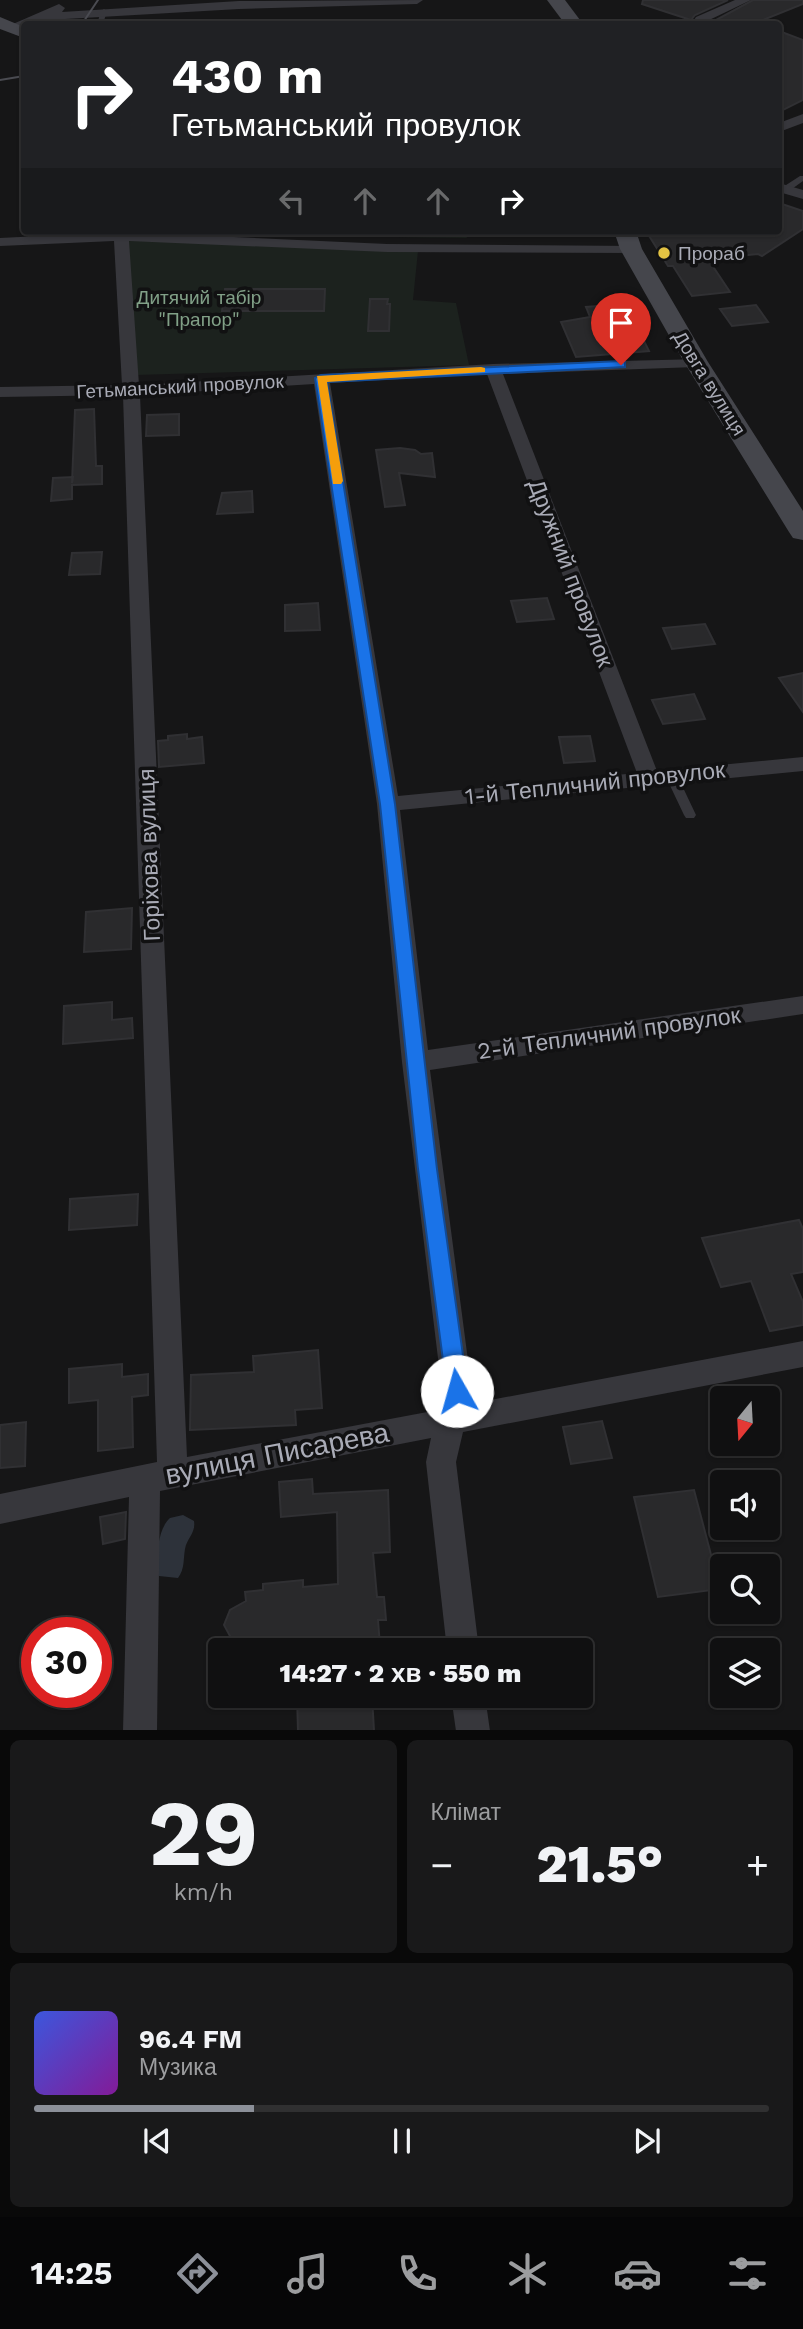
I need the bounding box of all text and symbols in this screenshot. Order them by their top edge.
text: 430 m [171,47,323,105]
icon: right [56,49,147,140]
text: Гетьманський провулок [171,106,520,144]
icon: left [273,182,311,220]
icon: ahead [346,182,384,220]
icon: ahead [419,182,457,220]
icon: right [492,182,530,220]
place label: Прораб [678,242,745,265]
marker: Прораб [656,245,672,261]
park label: Дитячий табір "Прапор" [137,286,261,331]
pin [591,293,651,365]
icon: arrive [602,304,640,342]
street label: Довга вулиця [668,327,751,440]
street label: Гетьманський провулок [76,370,285,403]
street label: Дружний провулок [522,476,619,672]
street label: 1-й Тепличний провулок [464,756,727,811]
street label: Горіхова вулиця [133,768,166,942]
street label: 2-й Тепличний провулок [476,1002,743,1065]
position arrow [420,1354,494,1428]
north arrow [710,1386,780,1456]
map controls [710,1386,780,1708]
street label: вулиця Писарева [163,1416,392,1491]
button: sound [710,1470,780,1540]
button: search [710,1554,780,1624]
speed limit sign: 30 [21,1617,112,1708]
button: layers [710,1638,780,1708]
text: 14:27 · 2 хв · 550 m [280,1658,521,1688]
text: 29 [148,1780,258,1887]
text: Клімат [431,1799,501,1826]
text: 21.5° [536,1834,663,1895]
text: − [431,1843,453,1887]
text: + [746,1843,769,1887]
text: km/h [174,1879,233,1906]
text: 96.4 FM [139,2024,242,2054]
text: Музика [139,2054,217,2081]
icon: previous [138,2122,176,2160]
icon: pause [383,2122,421,2160]
icon: next [628,2122,666,2160]
icon: directions [173,2249,222,2298]
icon: music [283,2249,332,2298]
icon: phone [393,2249,442,2298]
icon: climate [503,2249,552,2298]
icon: car [613,2249,662,2298]
icon: filters [723,2249,772,2298]
text: 14:25 [31,2254,112,2292]

